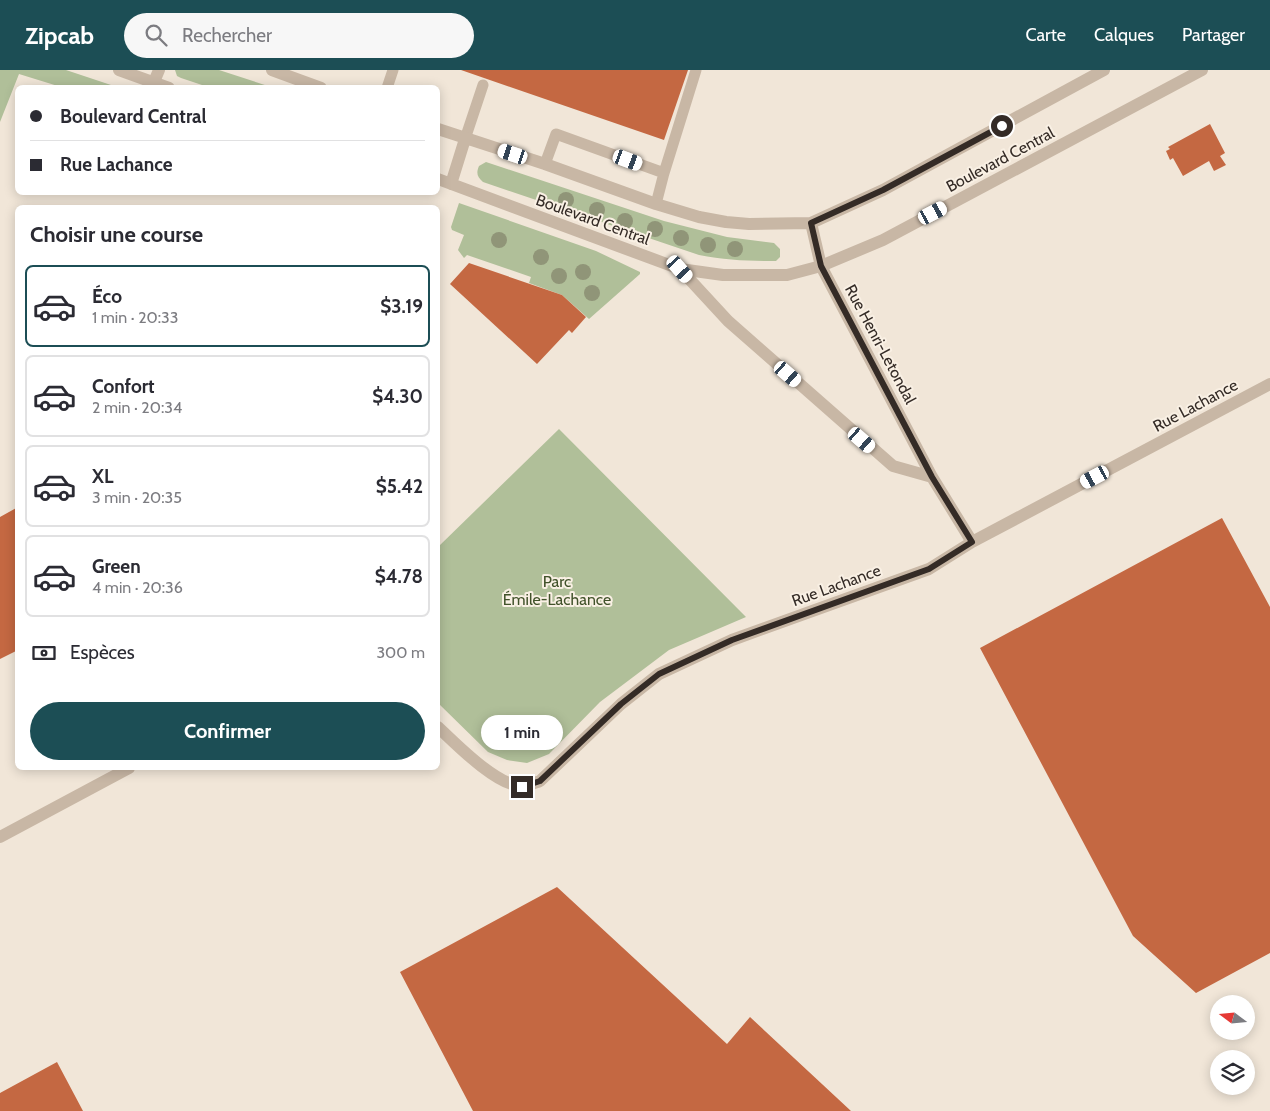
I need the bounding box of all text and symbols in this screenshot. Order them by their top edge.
search box [124,13,474,58]
text: Zipcab [25,21,94,50]
icon: search [142,21,170,49]
text: Rechercher [182,24,272,47]
text: Carte [1025,24,1066,46]
text: Calques [1094,24,1154,46]
text: Partager [1182,24,1245,46]
text: Boulevard Central [60,105,207,128]
route start [991,115,1013,137]
street label: Boulevard Central [943,123,1058,196]
car [496,142,529,166]
car [611,148,644,172]
text: Rue Lachance [60,153,173,176]
street label: Boulevard Central [533,190,653,249]
car [916,199,949,227]
text: Choisir une course [30,221,203,248]
car [664,253,695,285]
street label: Rue Henri-Letondal [841,281,920,407]
icon: car [32,284,77,329]
text: Éco [92,285,122,308]
text: $3.19 [380,295,423,318]
text: 1 min · 20:33 [92,308,178,327]
car [771,358,804,390]
icon: car [32,374,77,419]
text: Confort [92,375,155,398]
street label: Rue Lachance [1150,375,1241,436]
text: $4.30 [372,385,423,408]
text: 2 min · 20:34 [92,398,182,417]
car [845,424,878,456]
car [1078,463,1111,491]
icon: car [32,464,77,509]
text: XL [92,465,113,488]
text: $5.42 [376,475,423,498]
text: 3 min · 20:35 [92,488,182,507]
icon: car [32,554,77,599]
text: Green [92,555,141,578]
street label: Rue Lachance [789,561,883,610]
text: $4.78 [375,565,423,588]
park label: Parc Émile-Lachance [503,572,611,609]
text: 4 min · 20:36 [92,578,183,597]
icon: cash [30,639,58,667]
text: Espèces [70,641,135,664]
text: 300 m [376,643,425,662]
button: Confirmer [30,702,425,760]
callout: 1 min [481,714,563,750]
text: 1 min [504,723,540,742]
route end [511,776,533,798]
north arrow [1210,995,1255,1040]
map controls [1210,995,1255,1095]
button: layers [1210,1050,1255,1095]

